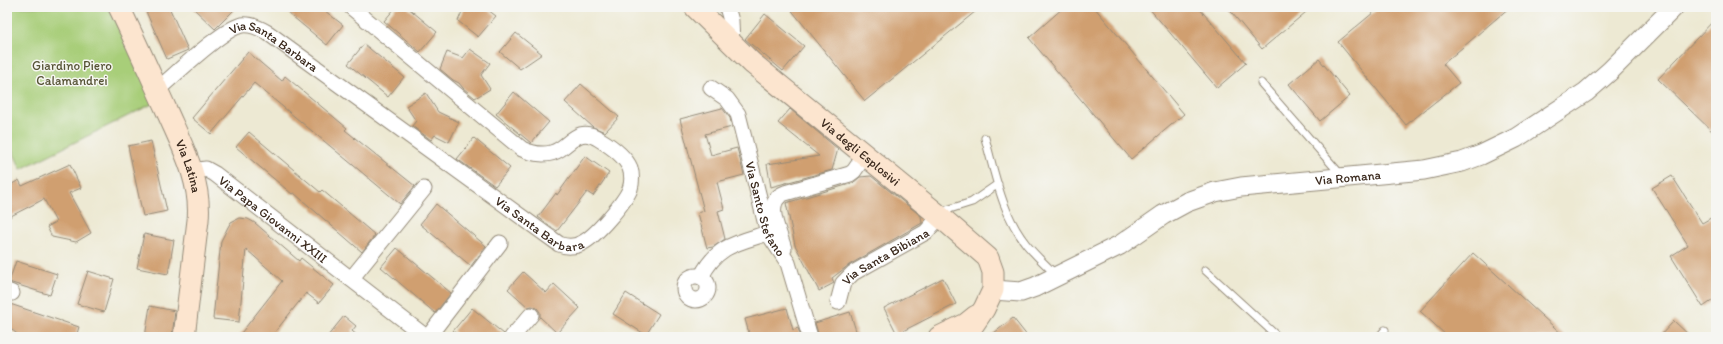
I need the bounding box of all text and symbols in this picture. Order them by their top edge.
street label: Via Santa Barbara [226,18,321,75]
park label: Giardino Piero Calamandrei [32,58,112,88]
street label: Via degli Esplosivi [817,115,903,189]
street label: Via Latina [173,137,204,195]
street label: Via Santo Stefano [742,160,789,260]
street label: Via Romana [1314,167,1382,188]
street label: Via Papa Giovanni XXIII [216,173,330,266]
street label: Via Santa Barbara [492,193,587,254]
street label: Via Santa Bibiana [839,225,932,288]

